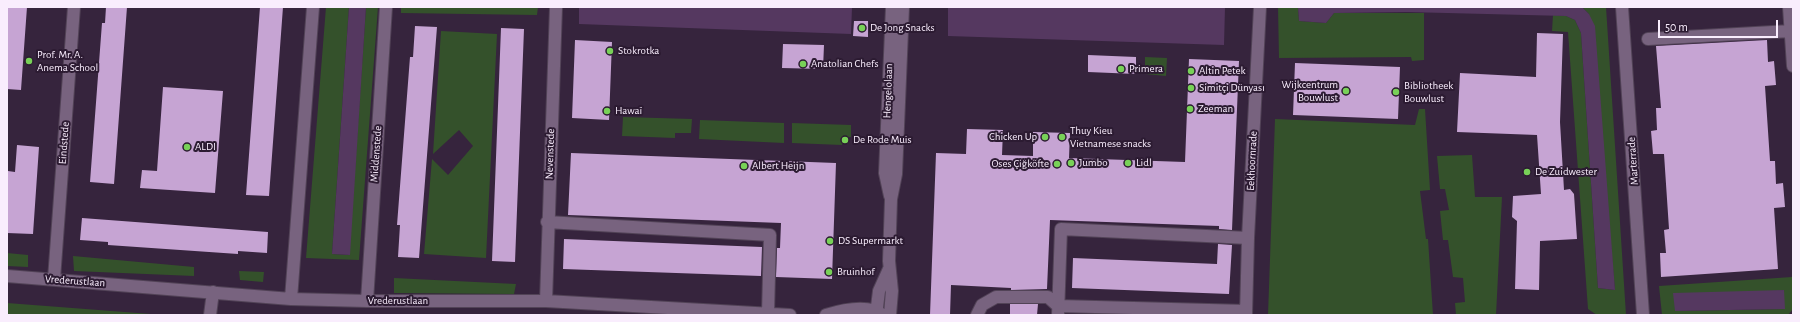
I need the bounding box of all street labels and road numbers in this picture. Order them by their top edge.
street label: Hengelolaan [880,63,896,119]
street label: Eindstede [56,121,72,165]
street label: Middenstede [367,125,385,183]
street label: Nevenstede [543,128,557,180]
street label: Eekhoornrade [1244,131,1260,191]
street label: Marterrade [1625,136,1641,186]
street label: Vrederustlaan [44,272,106,290]
street label: Vrederustlaan [368,294,428,308]

